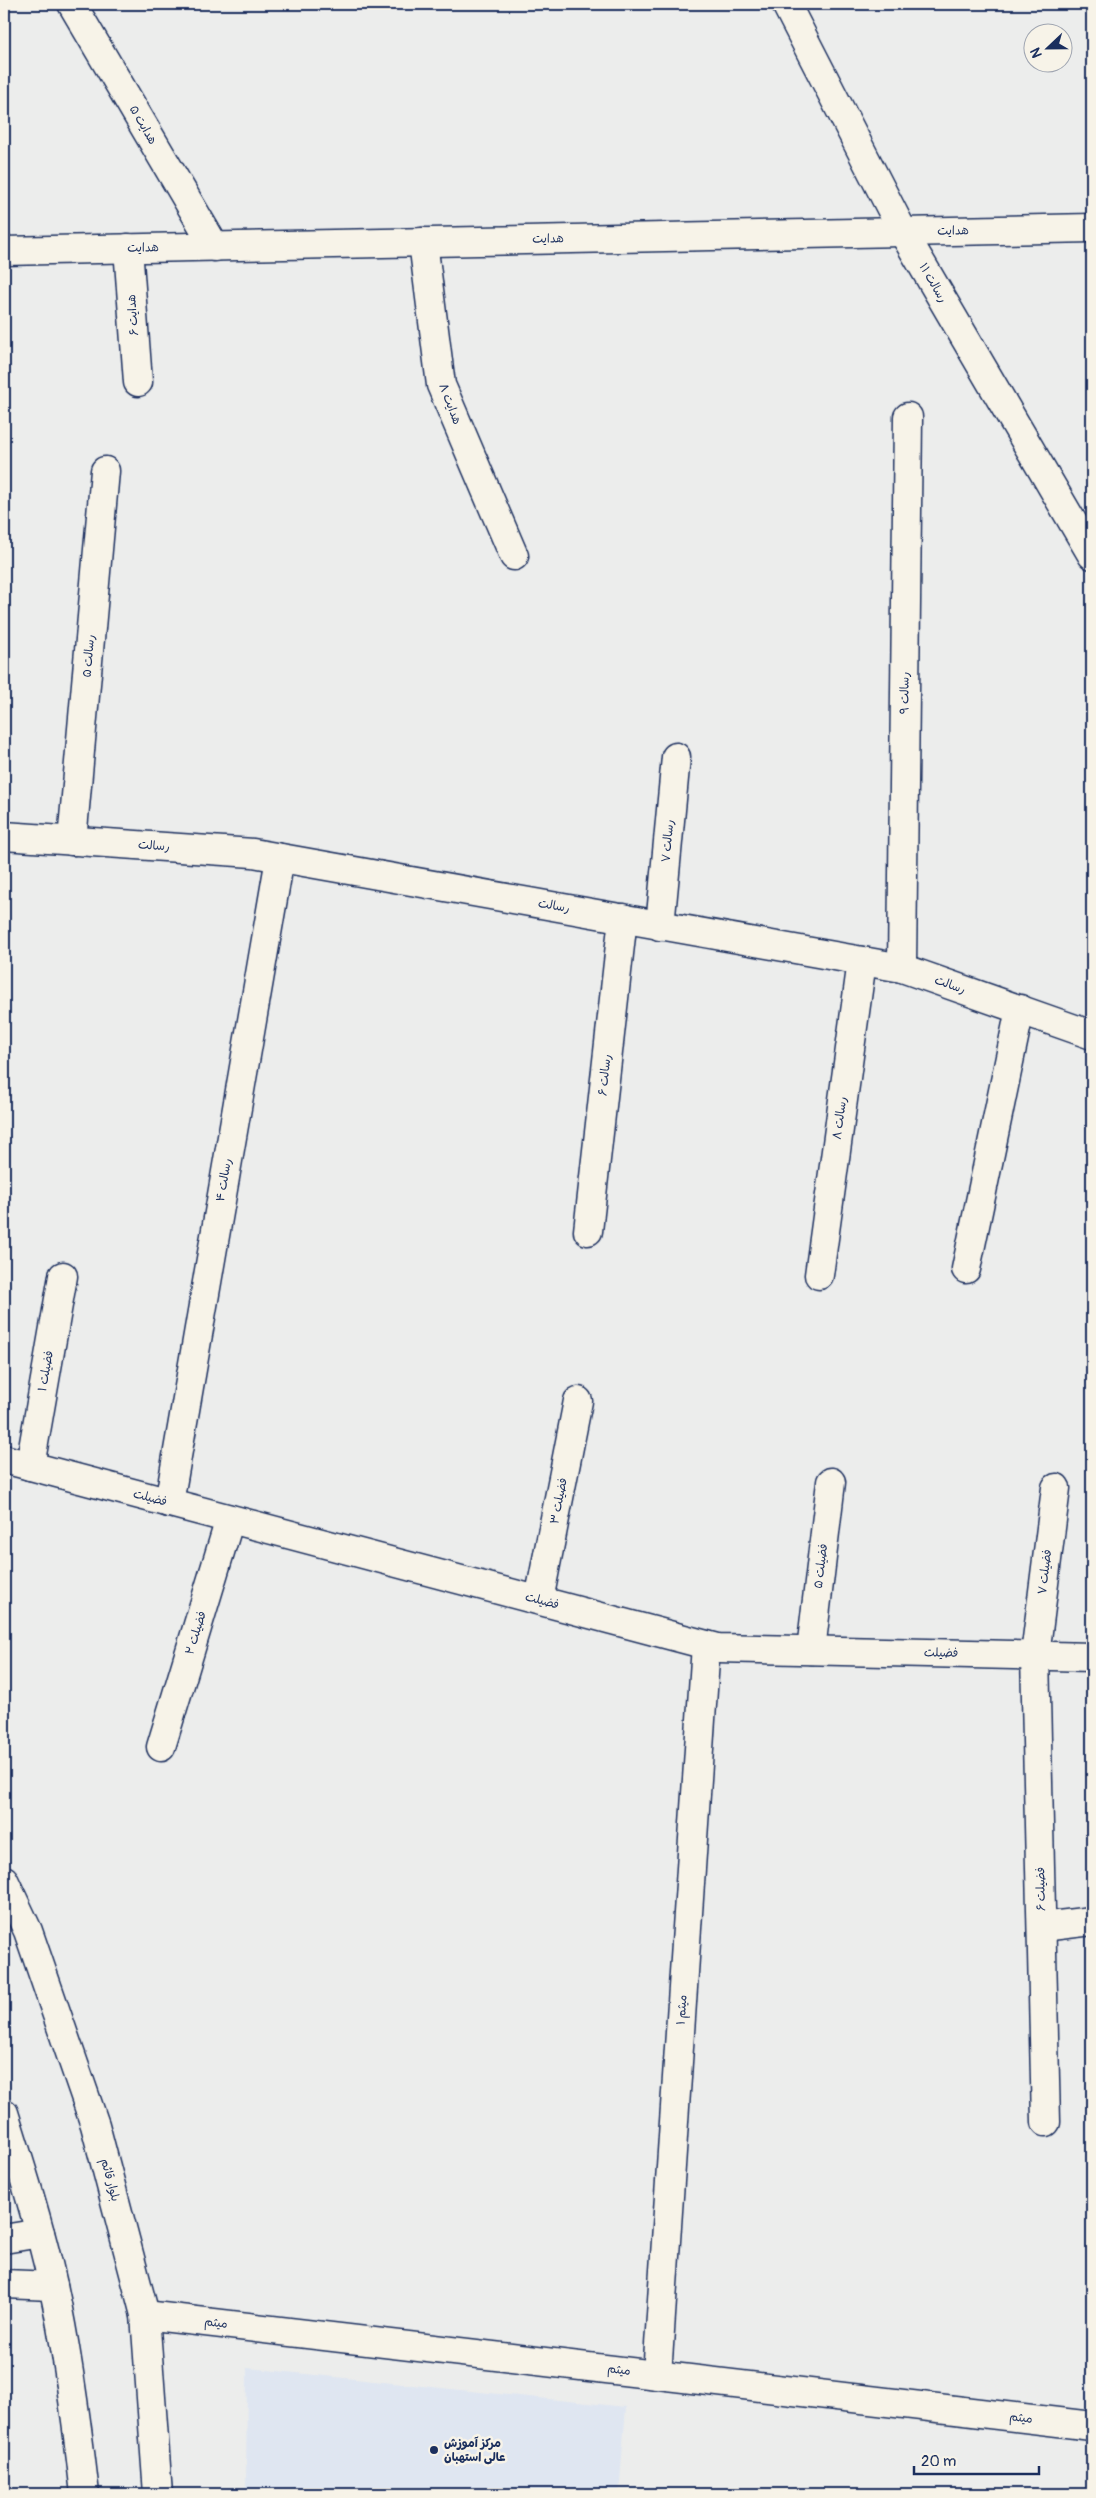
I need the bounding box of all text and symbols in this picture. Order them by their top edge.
north arrow [1024,22,1074,72]
text: N [1027,45,1046,60]
street label: هدایت ۵ [126,103,160,147]
street label: هدایت [937,223,969,239]
street label: هدایت [532,231,564,247]
street label: هدایت [127,240,159,256]
street label: رسالت ۱۱ [916,260,950,306]
street label: هدایت ۶ [124,293,142,336]
street label: هدایت ۸ [435,381,465,427]
street label: رسالت ۵ [80,634,98,678]
street label: رسالت ۹ [897,672,913,714]
street label: رسالت ۷ [659,819,677,863]
street label: رسالت [137,837,171,855]
street label: رسالت [537,896,571,916]
street label: رسالت [932,973,968,997]
street label: رسالت ۶ [595,1053,615,1097]
street label: رسالت ۸ [830,1096,850,1140]
street label: رسالت ۴ [213,1157,235,1203]
street label: فضیلت ۱ [35,1349,57,1393]
street label: فضیلت ۳ [547,1477,571,1525]
street label: فضیلت [131,1486,169,1510]
street label: فضیلت ۵ [811,1543,831,1589]
street label: فضیلت ۷ [1035,1549,1055,1595]
street label: فضیلت [523,1589,561,1613]
street label: فضیلت ۲ [182,1609,210,1657]
street label: فضیلت [924,1645,958,1661]
street label: فضیلت ۶ [1033,1867,1049,1911]
street label: میثم ۱ [673,1994,692,2026]
street label: بلوار قائم [96,2157,123,2203]
street label: میثم [203,2314,229,2333]
street label: میثم [606,2361,632,2380]
street label: میثم [1008,2409,1034,2428]
place label: مرکز آموزش عالی استهبان [444,2436,506,2465]
scale bar [914,2443,1038,2475]
marker: مرکز آموزش عالی استهبان [428,2444,440,2456]
text: 20 m [921,2452,956,2471]

